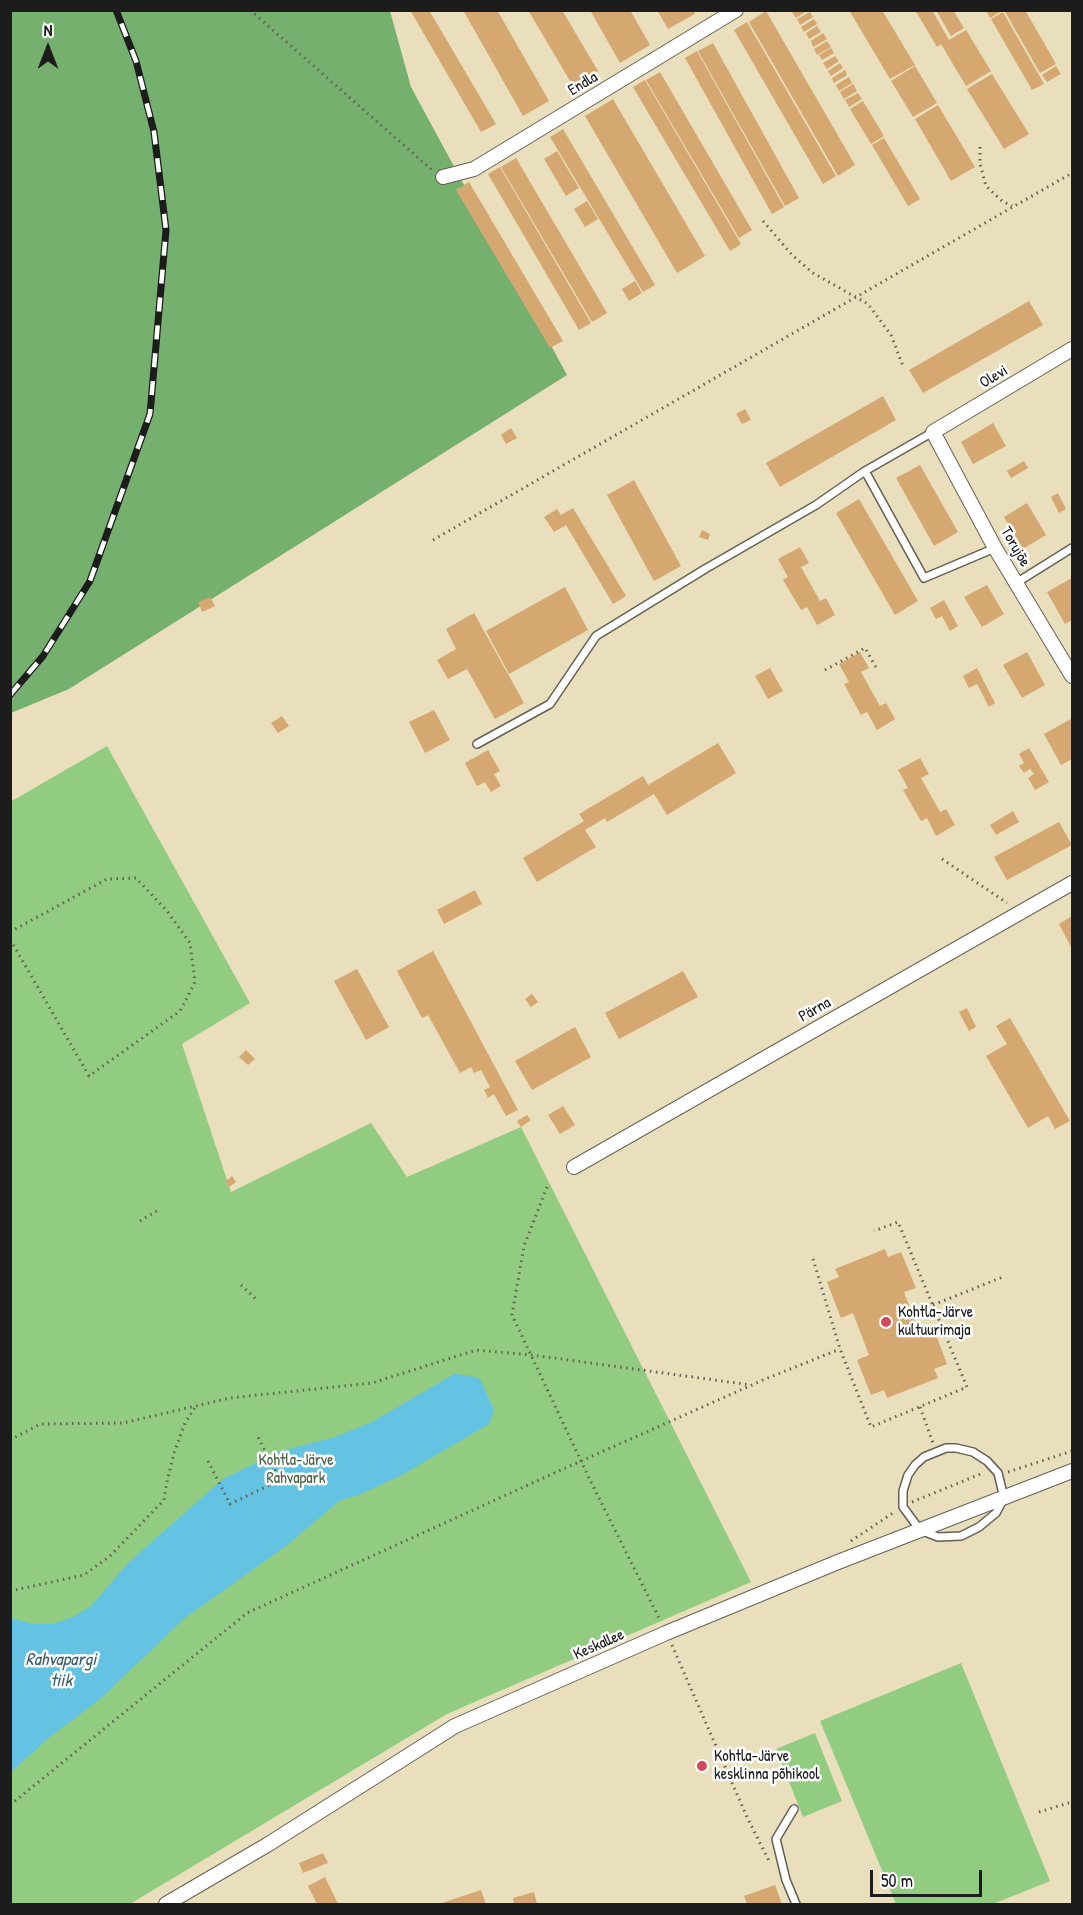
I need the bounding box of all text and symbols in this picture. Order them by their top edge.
north arrow [18,18,78,78]
text: N [44,19,52,41]
street label: Endla [565,68,601,100]
street label: Olevi [976,361,1012,393]
street label: Torujõe [996,524,1034,570]
street label: Pärna [796,993,834,1027]
place label: Kohtla-Järve kultuurimaja [898,1303,973,1341]
marker: Kohtla-Järve kultuurimaja [879,1315,893,1329]
park label: Kohtla-Järve Rahvapark [258,1451,334,1489]
street label: Keskallee [571,1625,627,1665]
water label: Rahvapargi tiik [26,1649,96,1692]
place label: Kohtla-Järve kesklinna põhikool [714,1747,819,1785]
marker: Kohtla-Järve kesklinna põhikool [695,1759,709,1773]
scale bar [873,1858,986,1896]
text: 50 m [881,1868,913,1893]

